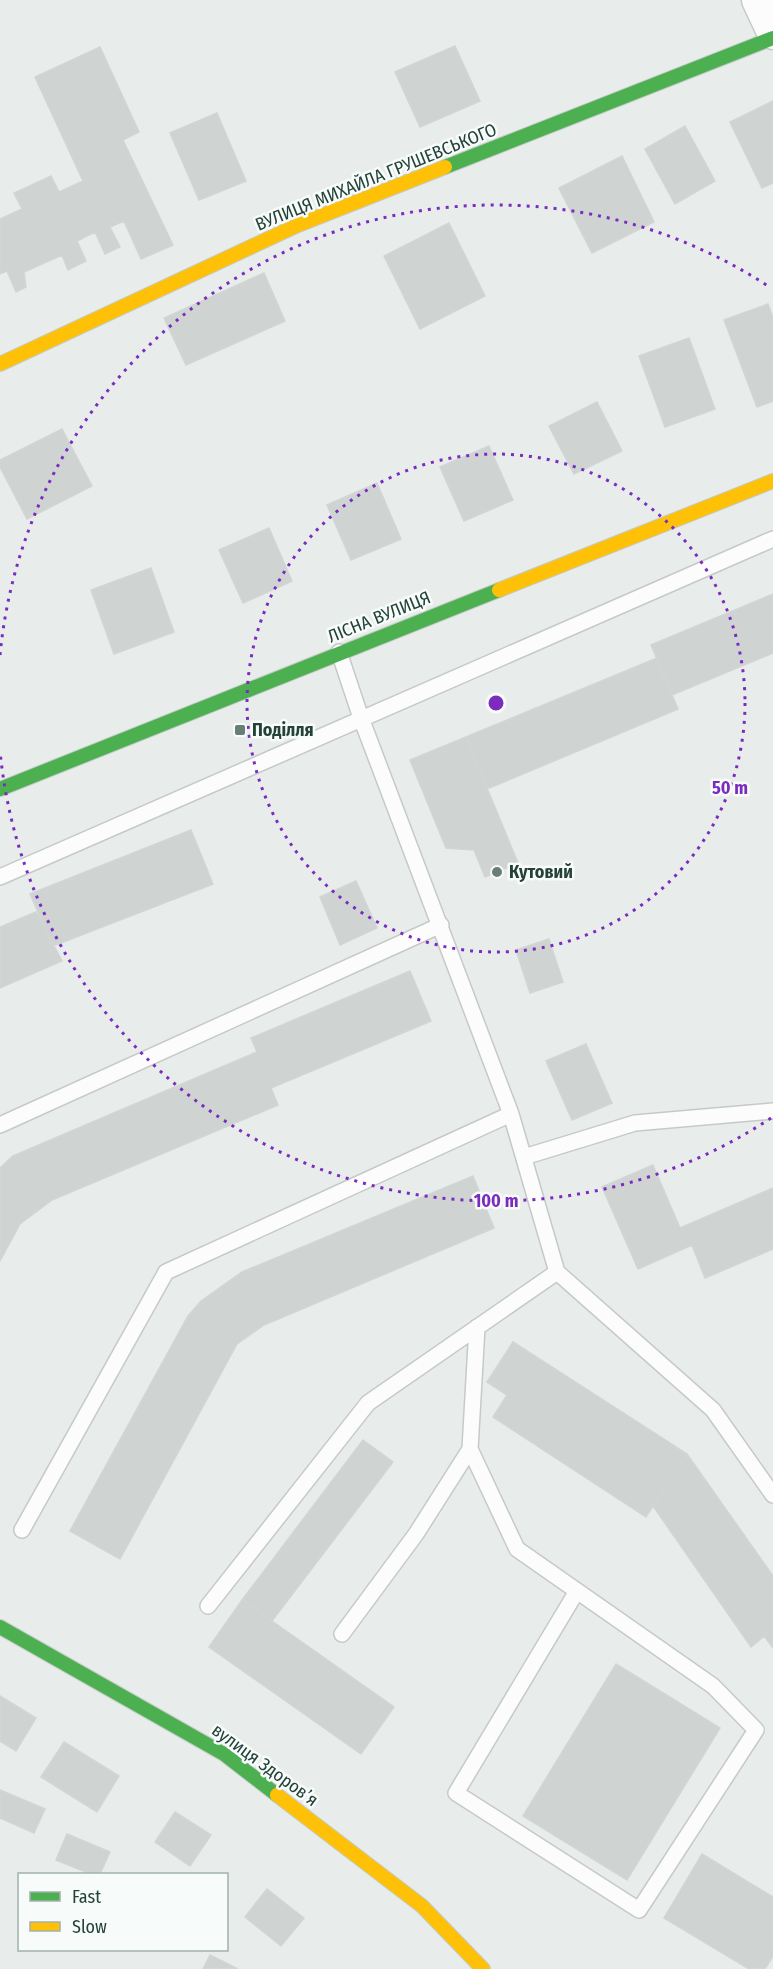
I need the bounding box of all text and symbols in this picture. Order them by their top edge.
street label: ВУЛИЦЯ МИХАЙЛА ГРУШЕВСЬКОГО [252,118,500,236]
street label: ЛІСНА ВУЛИЦЯ [324,586,434,648]
centre of rings [486,693,506,713]
place label: Поділля [252,719,314,741]
marker: Поділля [233,723,247,737]
text: 50 m [712,777,748,799]
place label: Кутовий [509,861,573,883]
marker: Кутовий [490,865,504,879]
text: 100 m [474,1190,518,1212]
street label: вулиця Здоровʼя [208,1719,322,1811]
legend [18,1873,228,1951]
text: Fast [72,1886,101,1908]
text: Slow [72,1916,107,1938]

